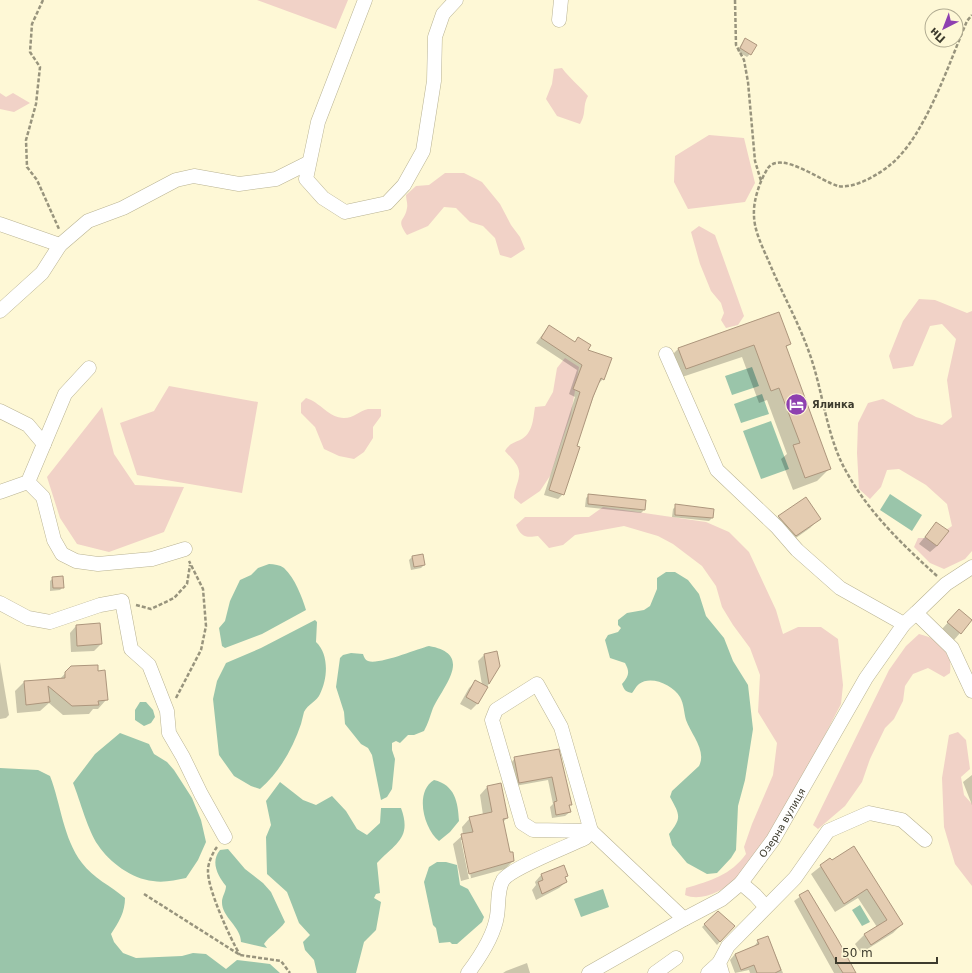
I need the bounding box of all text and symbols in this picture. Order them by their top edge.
north arrow [924,8,964,48]
text: Пн [927,25,948,46]
hotel icon: Ялинка [783,391,809,417]
place label: Ялинка [812,399,854,410]
street label: Озерна вулиця [757,786,807,860]
scale bar [836,939,937,965]
text: 50 m [842,946,873,960]

